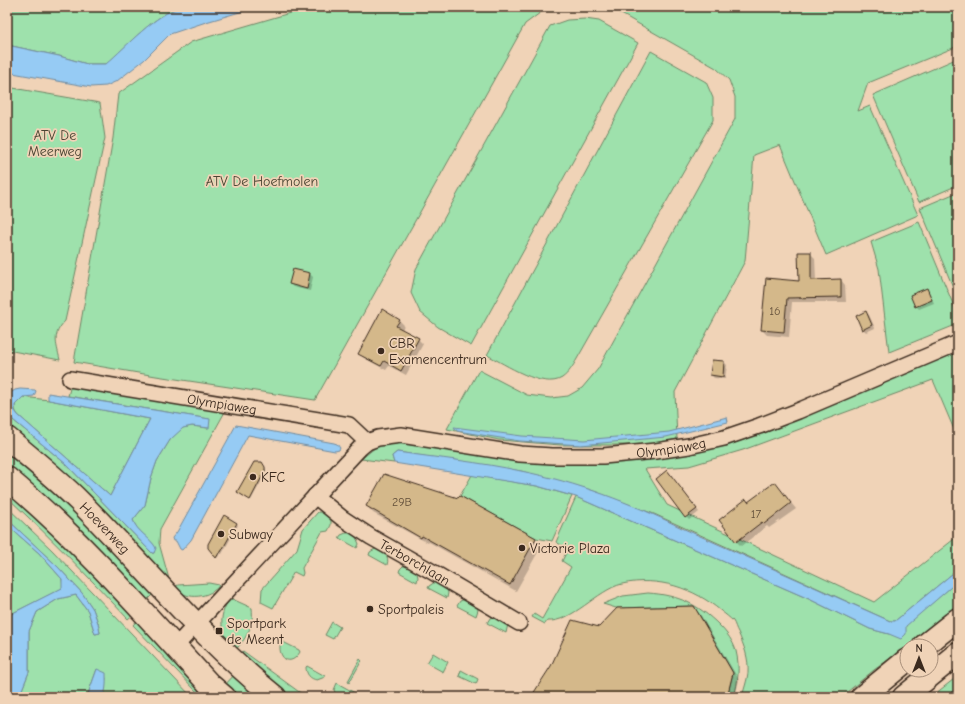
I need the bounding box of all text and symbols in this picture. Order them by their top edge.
park label: ATV De Meerweg [28,127,82,160]
park label: ATV De Hoefmolen [206,173,318,190]
house number: 16 [769,304,781,318]
place label: CBR Examencentrum [389,335,487,368]
marker: CBR Examencentrum [376,346,386,356]
street label: Olympiaweg [186,390,258,419]
street label: Olympiaweg [636,434,708,462]
place label: KFC [261,469,286,486]
marker: KFC [248,472,258,482]
house number: 29B [392,495,412,509]
street label: Hoeverweg [76,499,133,558]
house number: 17 [751,507,762,521]
place label: Subway [229,526,274,543]
marker: Subway [216,529,226,539]
street label: Terborchlaan [376,536,453,589]
place label: Victorie Plaza [530,540,610,557]
marker: Victorie Plaza [517,543,527,553]
place label: Sportpaleis [378,601,444,618]
marker: Sportpaleis [365,604,375,614]
place label: Sportpark de Meent [227,615,286,648]
marker: Sportpark de Meent [214,626,224,636]
north arrow [899,638,939,678]
text: N [915,642,923,655]

